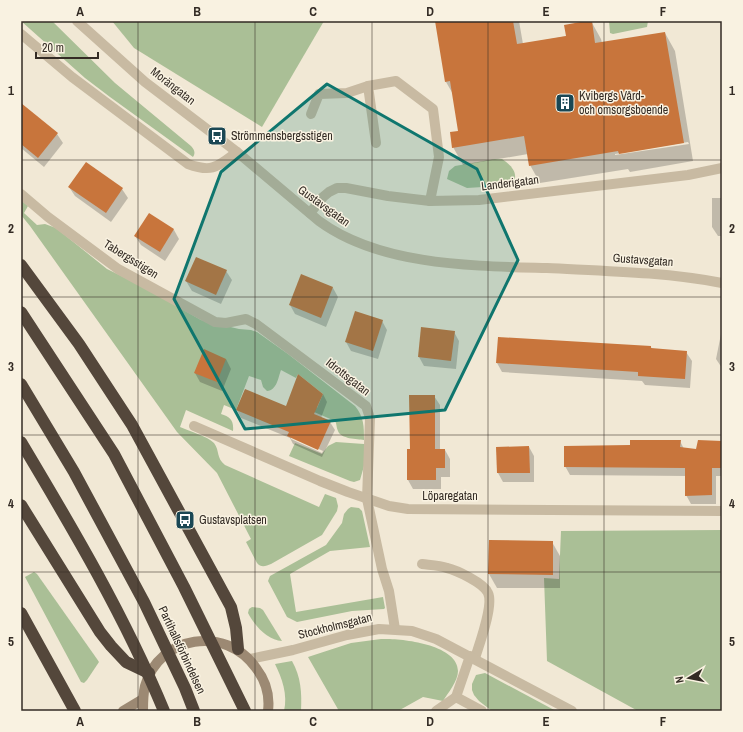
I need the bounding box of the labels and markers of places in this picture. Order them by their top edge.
place label: Kvibergs Vård- och omsorgsboende [579,88,668,118]
building icon: Kvibergs Vård- och omsorgsboende [554,92,576,114]
bus stop icon: Strömmensbergsstigen [206,125,228,147]
place label: Strömmensbergsstigen [231,128,333,144]
bus stop icon: Gustavsplatsen [174,509,196,531]
place label: Gustavsplatsen [199,512,267,528]

